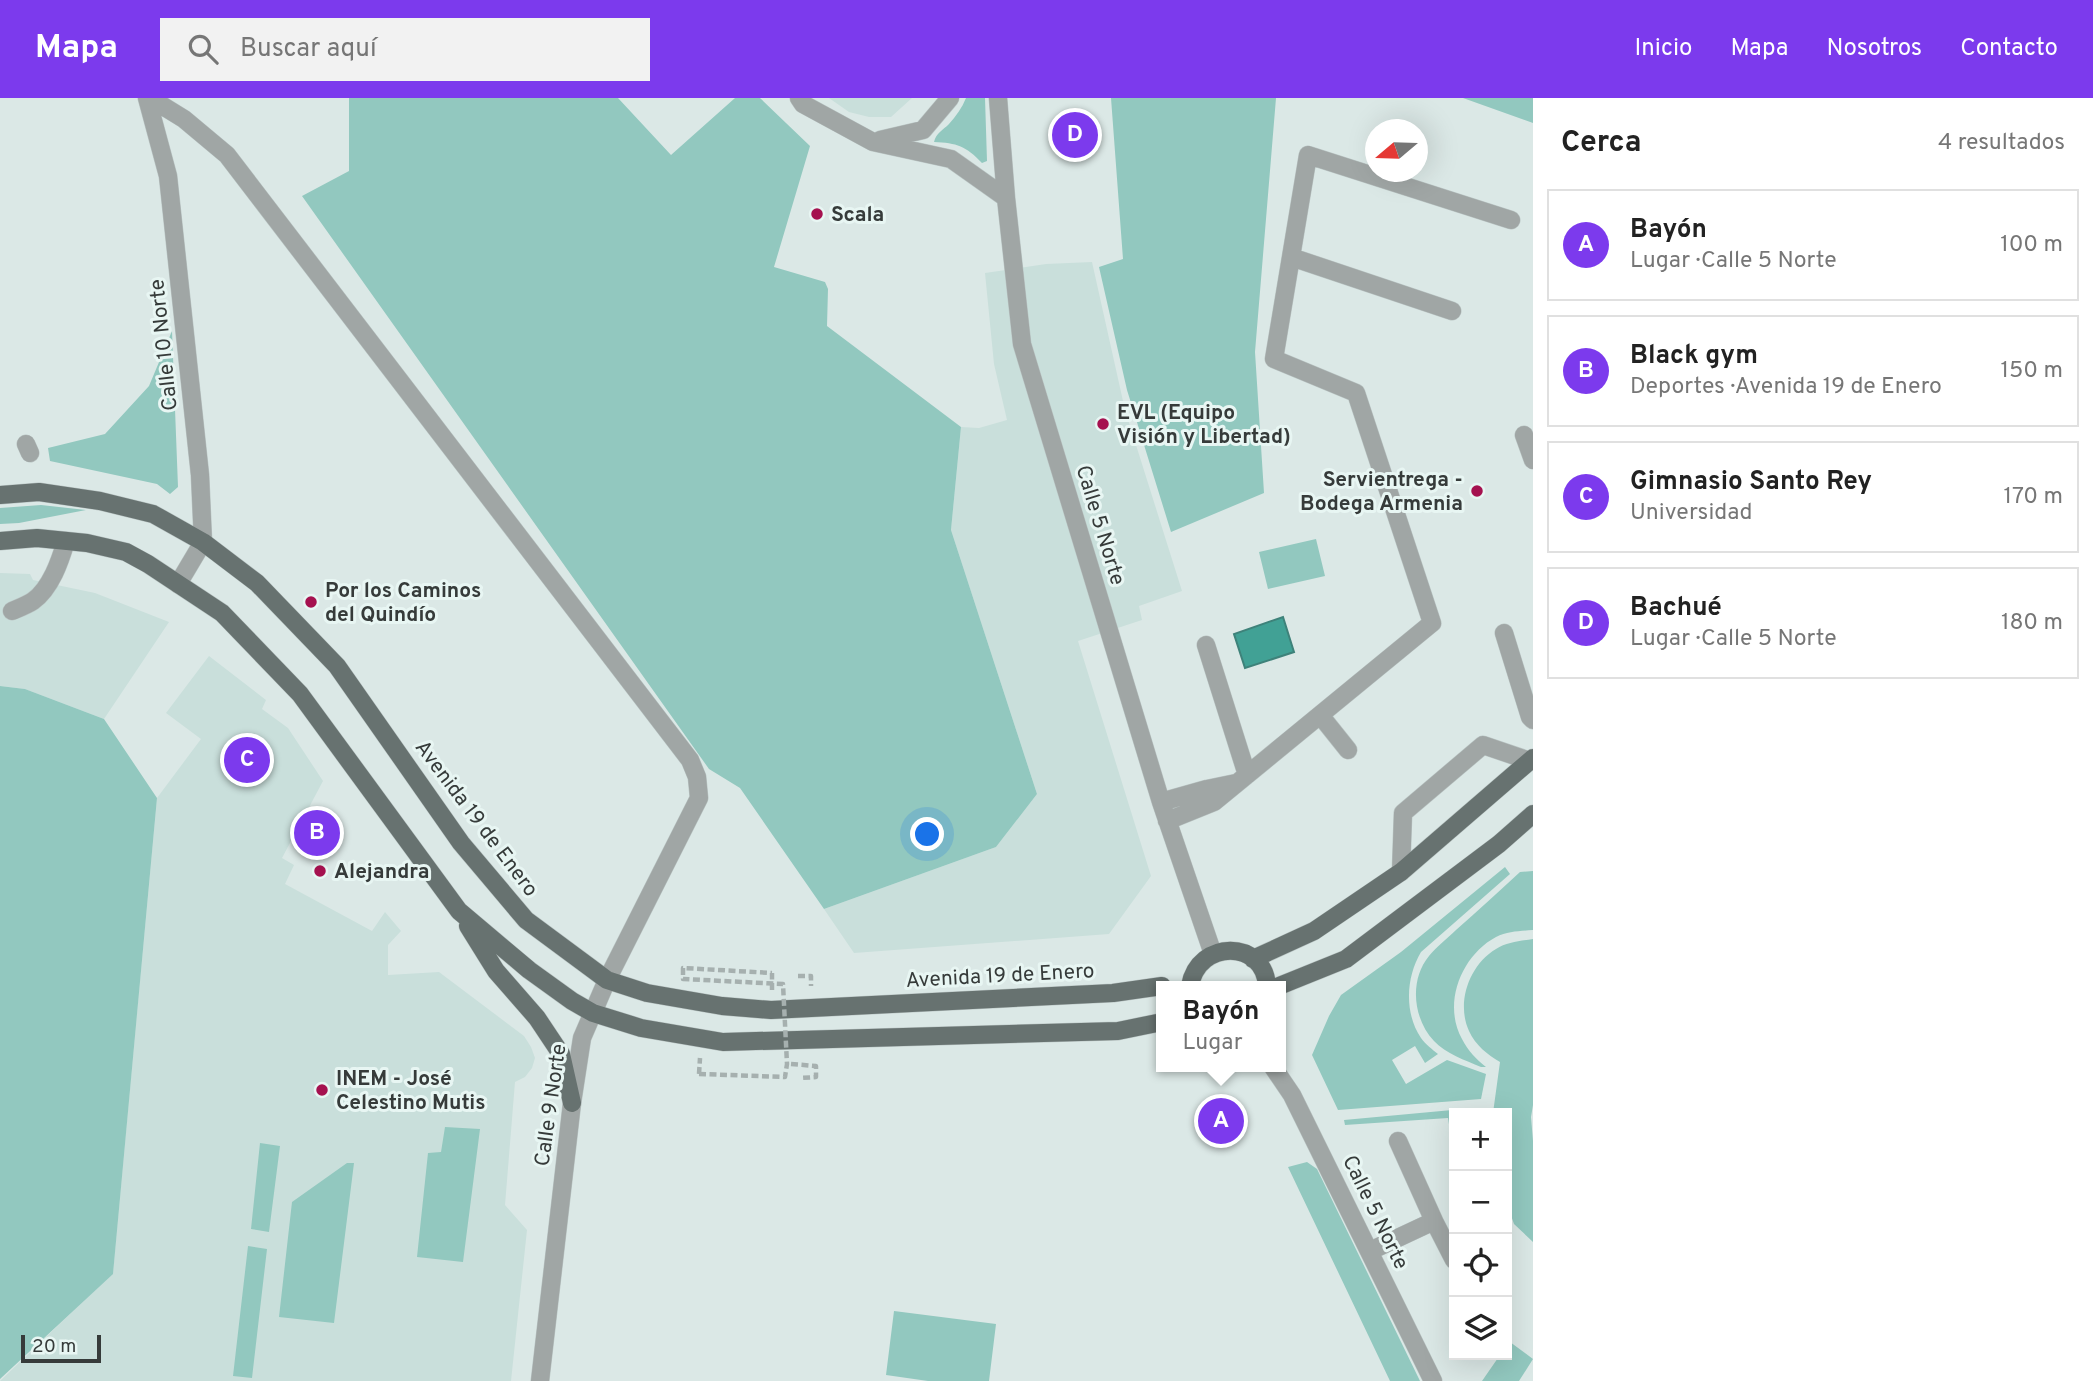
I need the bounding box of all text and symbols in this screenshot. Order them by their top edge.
search box [160,18,650,81]
text: Mapa [35,28,118,70]
icon: search [184,30,222,68]
text: Buscar aquí [240,33,377,66]
text: Inicio [1635,34,1692,64]
text: Mapa [1730,34,1789,64]
text: Nosotros [1827,34,1922,64]
text: Contacto [1960,34,2058,64]
pin: D [1052,109,1098,161]
north arrow [1365,119,1428,182]
text: Cerca [1561,125,1641,162]
text: 4 resultados [1938,129,2065,158]
place label: Scala [831,202,884,229]
marker: Scala [809,206,825,222]
text: Bayón [1630,214,1707,247]
text: A [1578,231,1594,260]
text: 100 m [2000,231,2063,260]
text: Lugar · Calle 5 Norte [1630,247,1837,276]
street label: Calle 10 Norte [144,278,185,412]
text: Black gym [1630,340,1758,373]
text: B [1578,357,1594,386]
text: 150 m [2001,357,2063,386]
text: Deportes · Avenida 19 de Enero [1630,373,1942,402]
place label: EVL (Equipo Visión y Libertad) [1117,400,1291,451]
marker: EVL (Equipo Visión y Libertad) [1095,416,1111,432]
street label: Calle 5 Norte [1069,462,1131,589]
text: Gimnasio Santo Rey [1630,466,1872,499]
place label: Servientrega - Bodega Armenia [1300,467,1463,518]
marker: Servientrega - Bodega Armenia [1469,483,1485,499]
text: C [1579,483,1593,512]
text: 170 m [2004,483,2063,512]
text: Universidad [1630,499,1753,528]
place label: Por los Caminos del Quindío [325,578,481,629]
text: Bachué [1630,592,1722,625]
marker: Por los Caminos del Quindío [303,594,319,610]
text: D [1578,609,1594,638]
text: 180 m [2001,609,2063,638]
text: Lugar · Calle 5 Norte [1630,625,1837,654]
pin: C [224,734,270,786]
street label: Avenida 19 de Enero [408,735,543,903]
pin: B [294,807,340,859]
your location [910,817,944,851]
place label: Alejandra [334,859,430,886]
marker: Alejandra [312,863,328,879]
street label: Avenida 19 de Enero [905,958,1095,995]
popup [1156,981,1286,1072]
text: Bayón [1183,996,1260,1029]
text: Lugar [1183,1029,1243,1058]
street label: Calle 9 Norte [530,1042,573,1168]
place label: INEM - José Celestino Mutis [336,1066,486,1117]
marker: INEM - José Celestino Mutis [314,1082,330,1098]
pin: A [1198,1095,1244,1147]
map controls [1449,1108,1512,1360]
button: + [1449,1108,1512,1171]
street label: Calle 5 Norte [1335,1151,1414,1274]
button: − [1449,1171,1512,1234]
button: locate [1449,1234,1512,1297]
button: layers [1449,1297,1512,1360]
scale bar [21,1332,102,1364]
text: 20 m [32,1335,76,1359]

